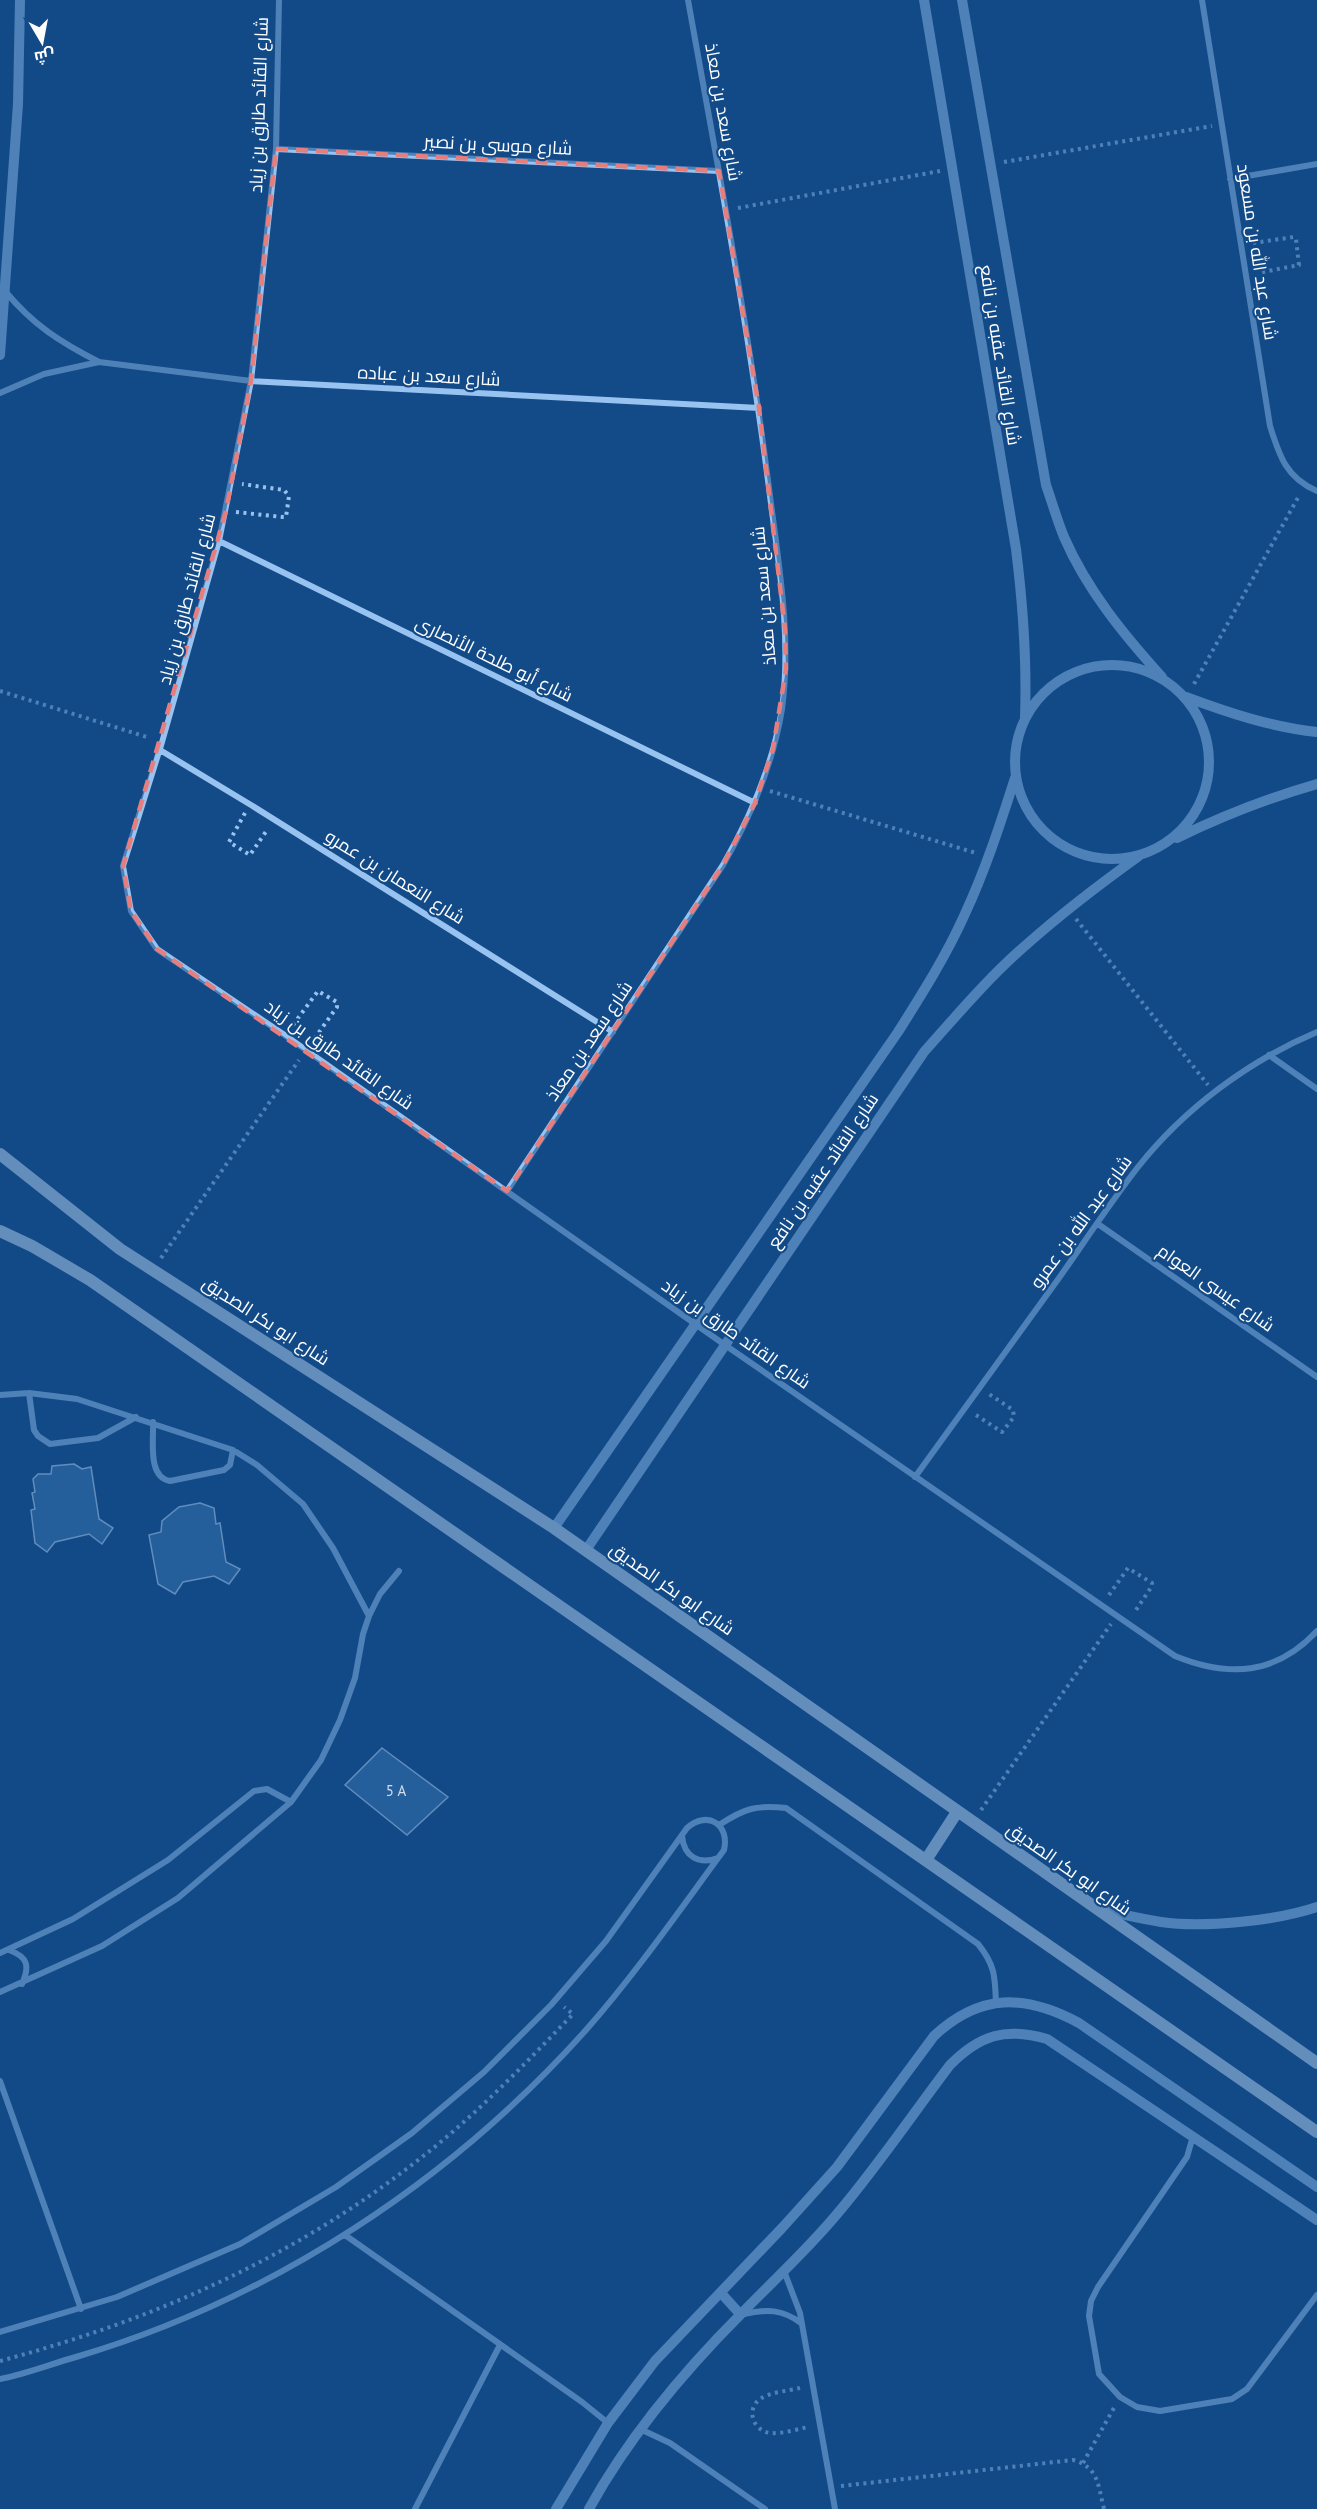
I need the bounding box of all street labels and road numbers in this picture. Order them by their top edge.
street label: شارع القائد طارق بن زياد [244,16,274,194]
street label: شارع سعد بن معاذ [699,41,747,183]
street label: شارع موسى بن نصير [422,129,573,161]
street label: شارع عبد الله بن مسعود [1231,162,1283,342]
street label: شارع القائد عقبه بن نافع [974,263,1026,447]
street label: شارع سعد بن عباده [357,360,501,392]
street label: شارع القائد طارق بن زياد [153,511,221,687]
street label: شارع سعد بن معاذ [746,525,782,667]
street label: شارع أبو طلحة الأنصارى [411,610,577,708]
street label: شارع النعمان بن عمرو [321,824,469,930]
street label: شارع سعد بن معاذ [540,976,638,1106]
street label: شارع القائد طارق بن زياد [260,995,418,1115]
street label: شارع القائد عقبه بن نافع [762,1089,884,1253]
street label: شارع عبد الله بن عمرو [1025,1151,1137,1293]
street label: شارع عيسى العوام [1153,1239,1279,1337]
street label: شارع ابو بكر الصديق [198,1271,334,1371]
street label: شارع القائد طارق بن زياد [657,1274,815,1394]
street label: شارع ابو بكر الصديق [605,1537,739,1641]
street label: شارع ابو بكر الصديق [1002,1817,1136,1921]

